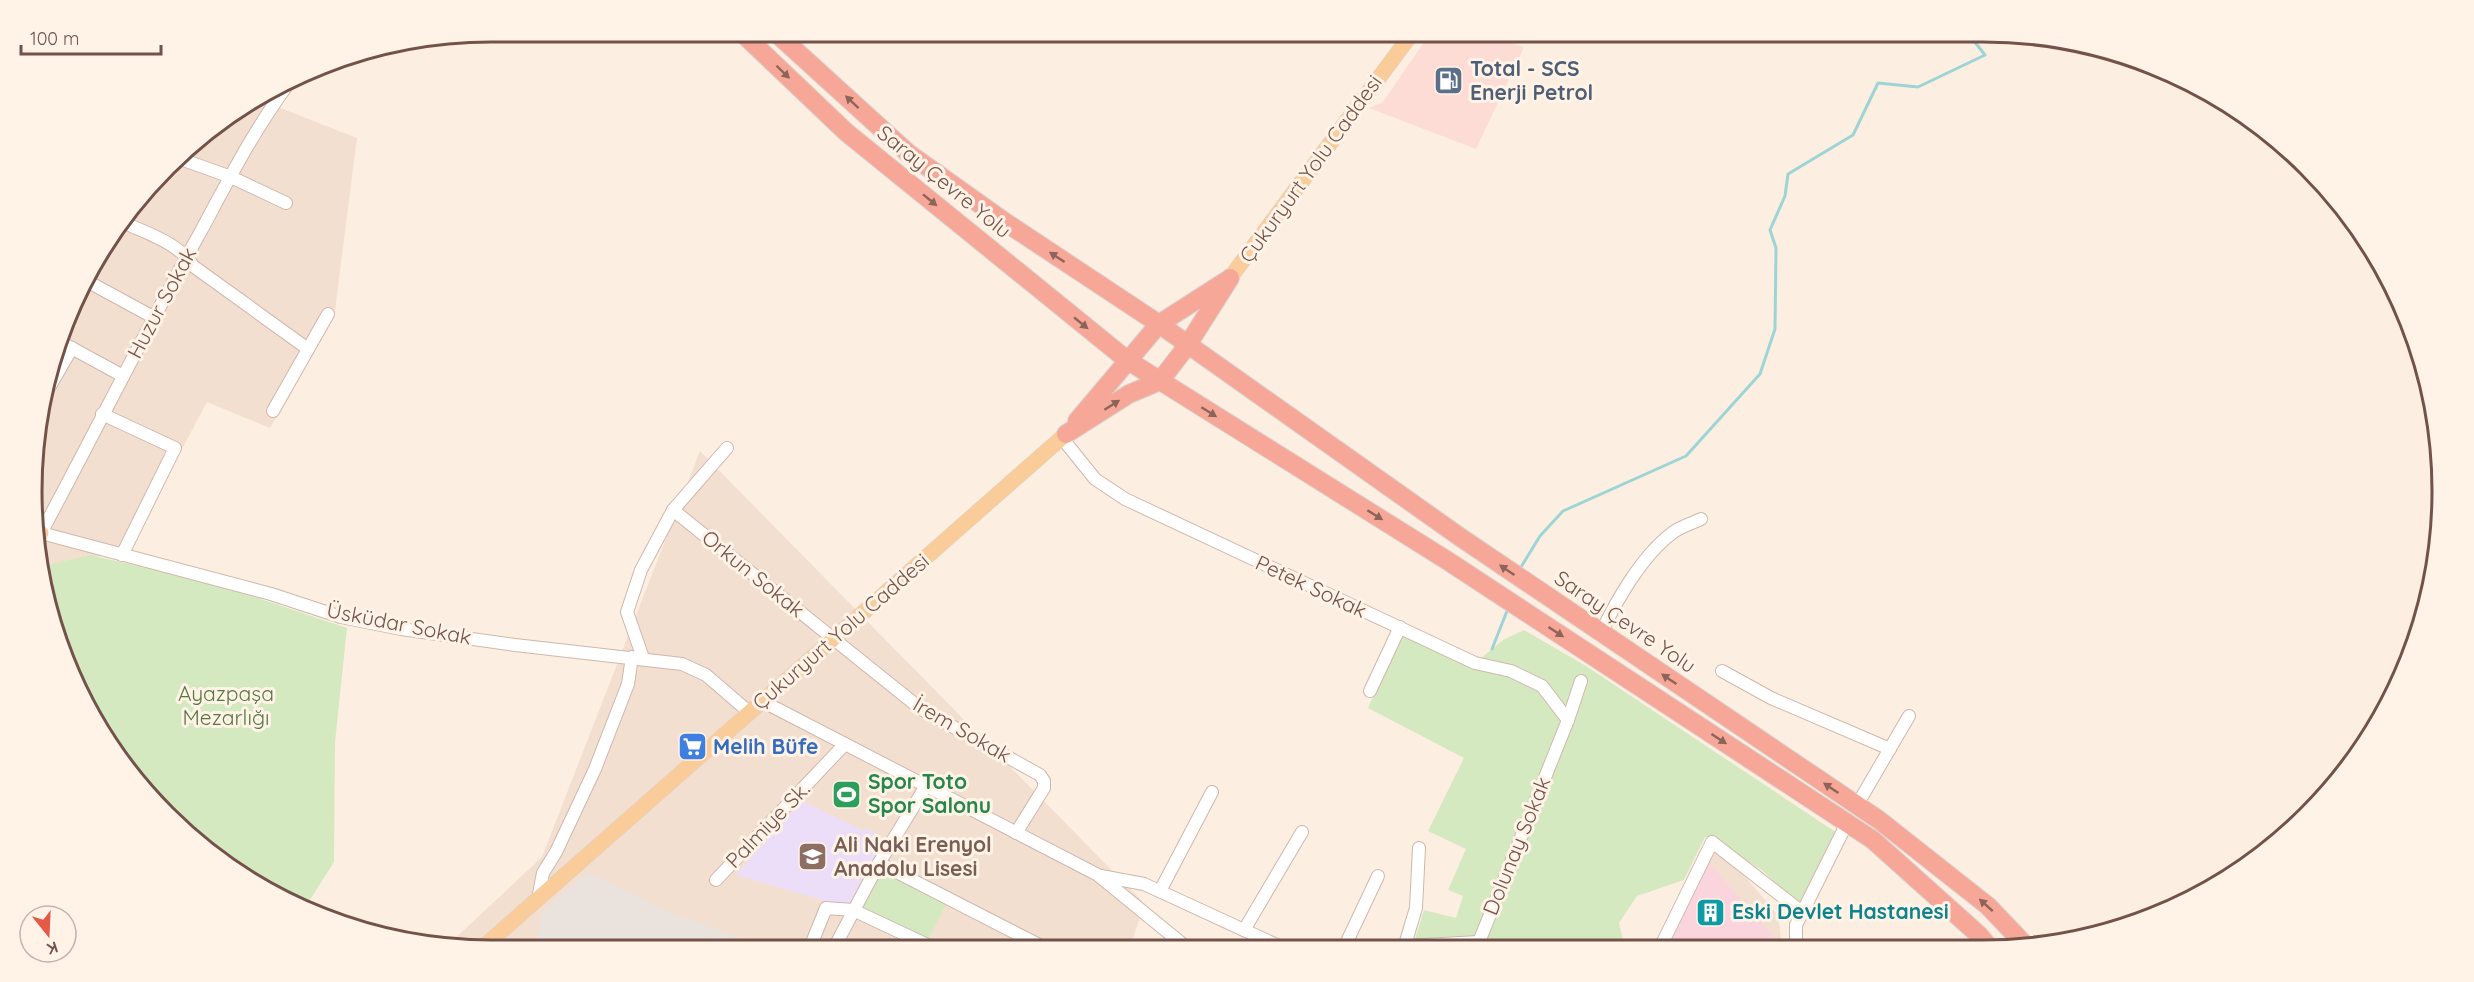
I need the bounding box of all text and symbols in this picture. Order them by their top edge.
scale bar [21,18,160,56]
text: 100 m [30,27,79,50]
place label: Total - SCS Enerji Petrol [1470,55,1593,105]
one-way arrow [775,65,790,78]
fuel station icon: Total - SCS Enerji Petrol [1433,65,1465,97]
street label: Çukuryurt Yolu Caddesi [1233,69,1387,267]
one-way arrow [844,95,859,109]
street label: Saray Çevre Yolu [872,119,1017,243]
one-way arrow [922,193,937,206]
street label: Huzur Sokak [121,242,201,363]
one-way arrow [1050,251,1066,263]
one-way arrow [1073,316,1089,329]
one-way arrow [1104,400,1120,411]
one-way arrow [1201,406,1217,417]
one-way arrow [1367,510,1383,521]
street label: Orkun Sokak [697,524,810,623]
street label: Çukuryurt Yolu Caddesi [747,547,934,715]
street label: Petek Sokak [1252,549,1371,623]
one-way arrow [1500,564,1516,576]
street label: Saray Çevre Yolu [1550,564,1701,678]
street label: Üsküdar Sokak [325,596,474,650]
one-way arrow [1548,626,1564,638]
one-way arrow [1661,673,1677,684]
park label: Ayazpaşa Mezarlığı [178,680,274,730]
street label: İrem Sokak [909,691,1016,768]
supermarket icon: Melih Büfe [676,731,708,763]
place label: Melih Büfe [713,733,818,759]
one-way arrow [1711,733,1727,744]
place label: Spor Toto Spor Salonu [868,768,991,818]
street label: Dolunay Sokak [1477,773,1556,919]
street label: Palmiye Sk. [720,776,815,873]
sports icon: Spor Toto Spor Salonu [831,778,863,810]
one-way arrow [1823,782,1839,793]
place label: Ali Naki Erenyol Anadolu Lisesi [834,831,992,881]
school or university icon: Ali Naki Erenyol Anadolu Lisesi [797,841,829,873]
building icon: Eski Devlet Hastanesi [1695,896,1727,928]
place label: Eski Devlet Hastanesi [1732,898,1949,924]
one-way arrow [1979,899,1994,912]
north arrow [18,904,78,964]
text: K [45,937,61,959]

